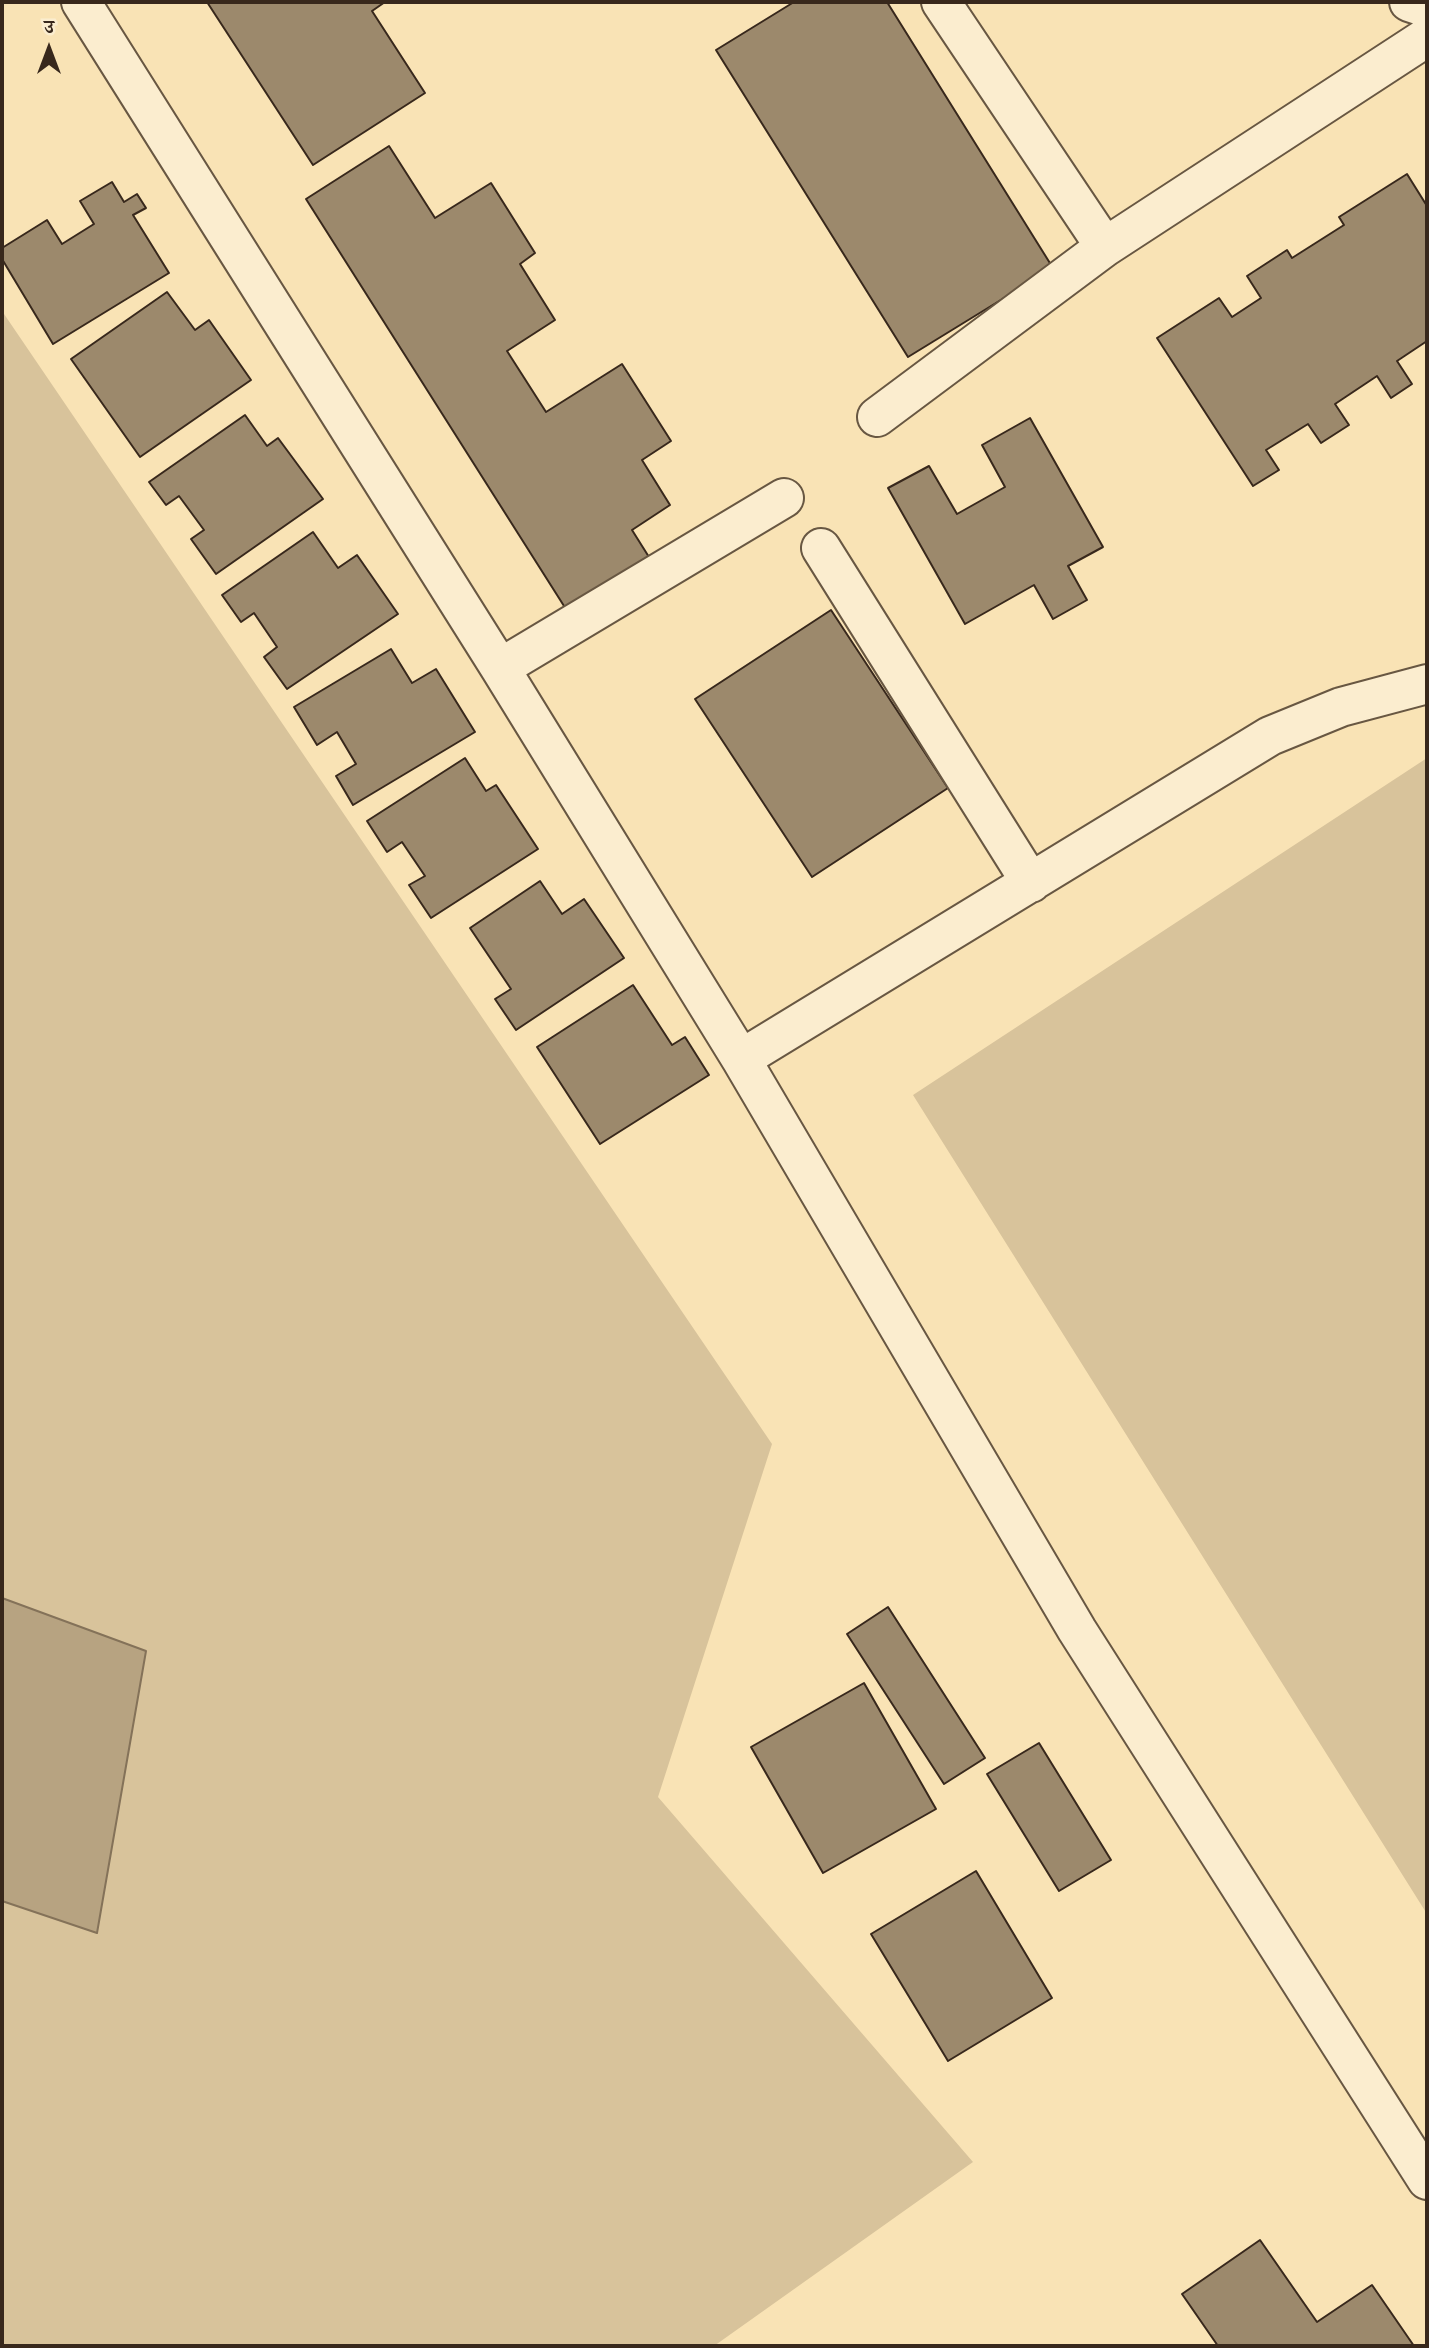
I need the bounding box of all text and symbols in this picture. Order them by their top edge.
north arrow [14,14,84,84]
text: उ [44,16,54,40]

